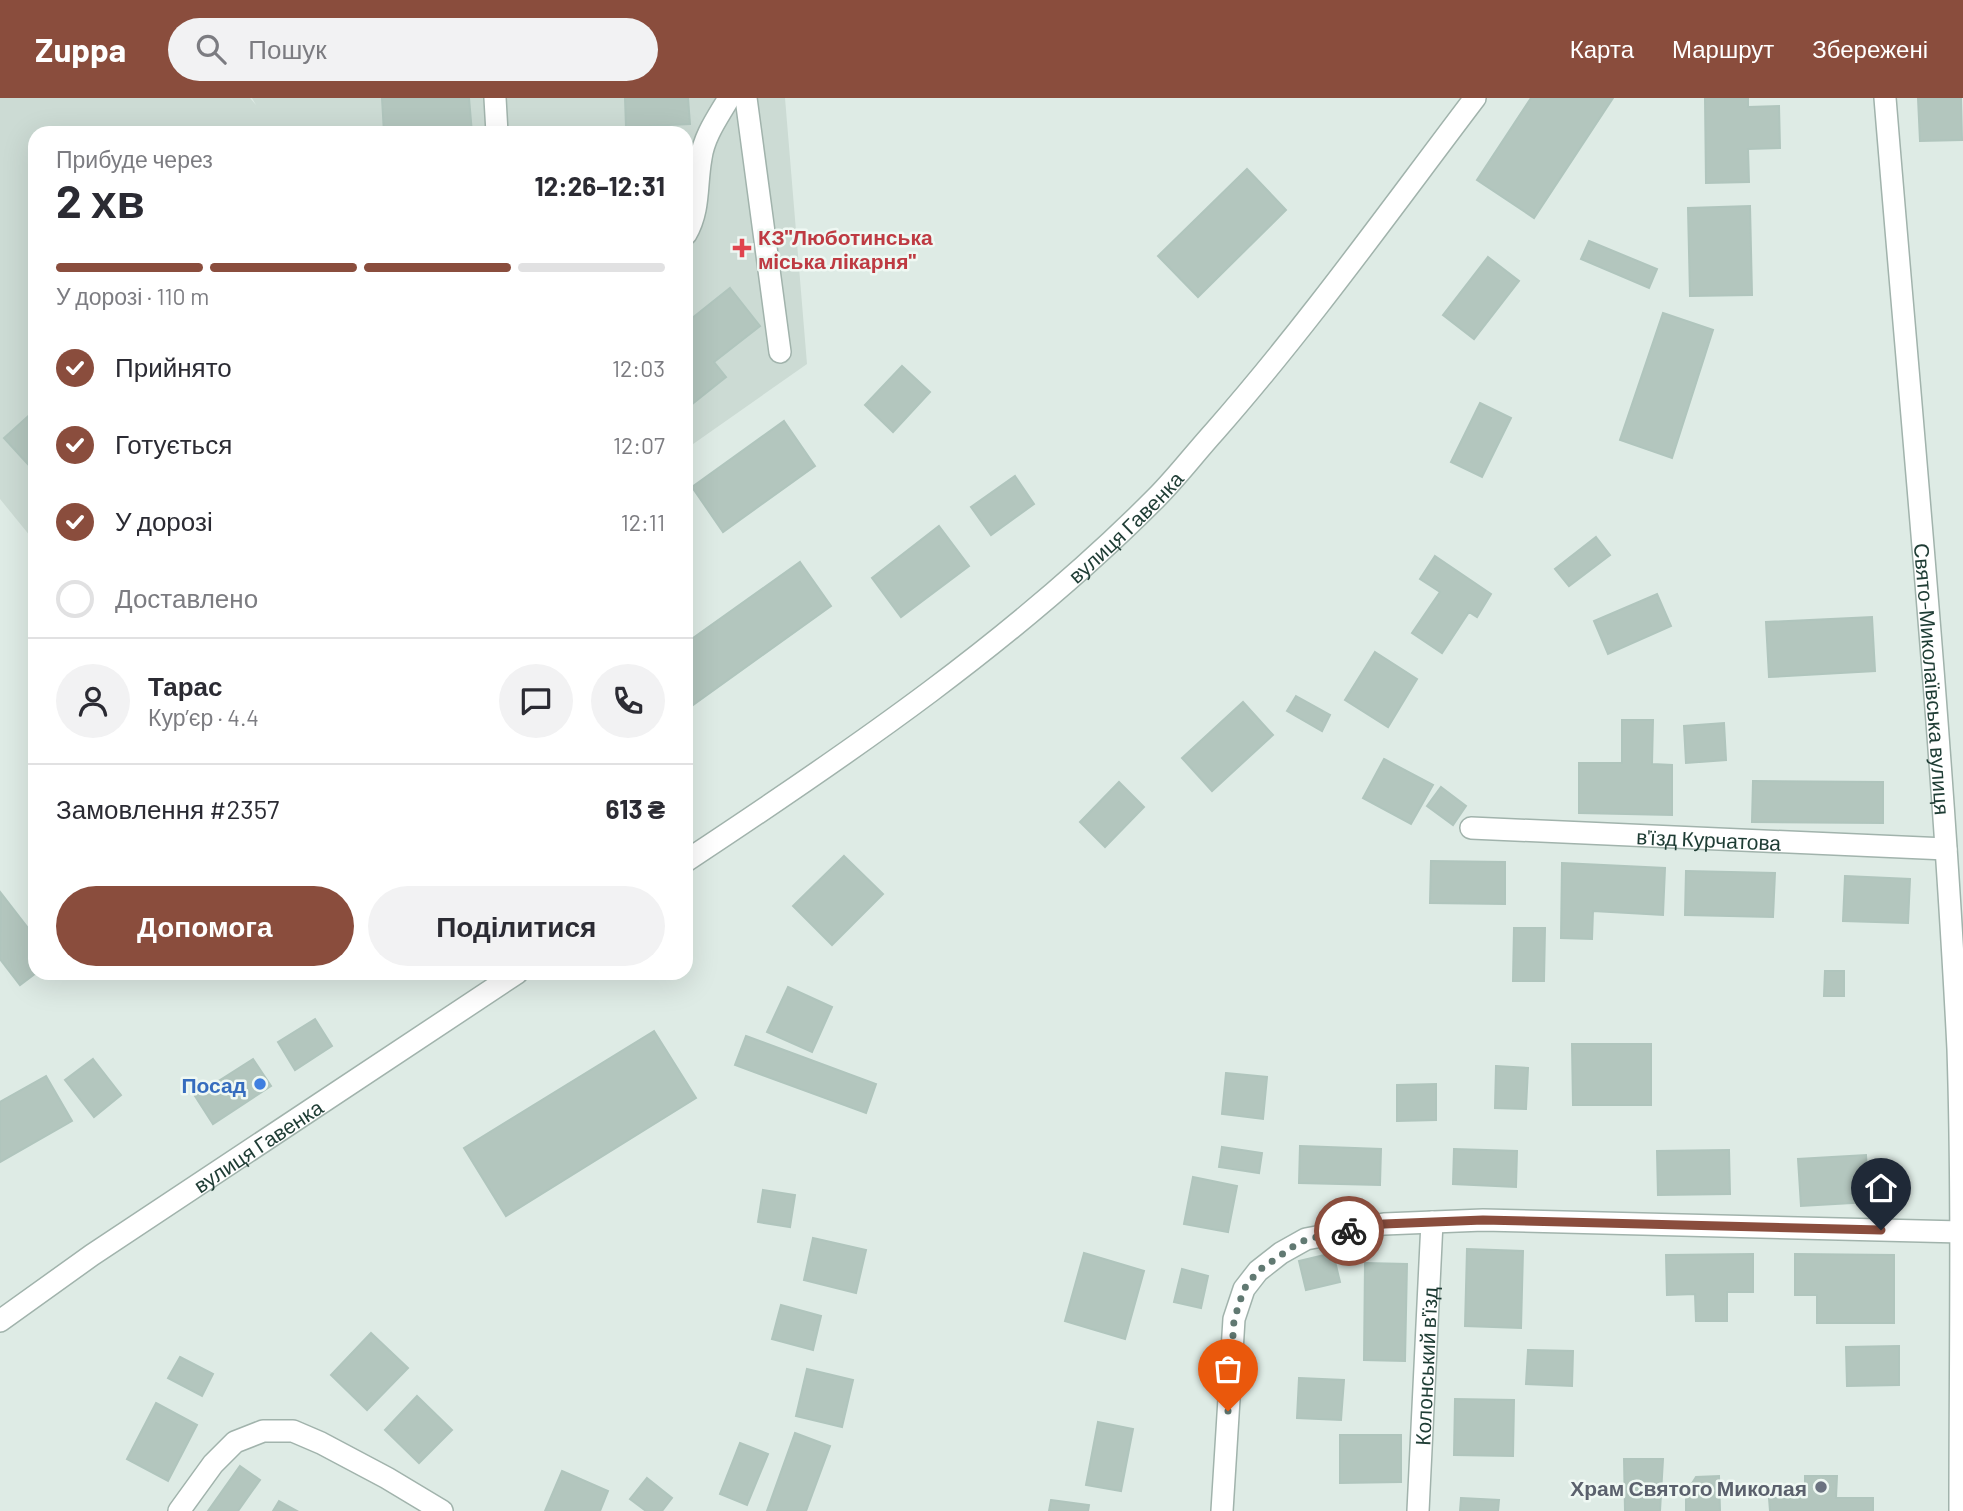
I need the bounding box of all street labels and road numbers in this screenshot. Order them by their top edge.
street label: вулиця Гавенка [1063,465,1188,587]
street label: Свято-Миколаївська вулиця [1910,542,1956,816]
street label: в'їзд Курчатова [1636,823,1782,854]
street label: вулиця Гавенка [188,1093,327,1197]
street label: Колонський в'їзд [1409,1286,1441,1446]

